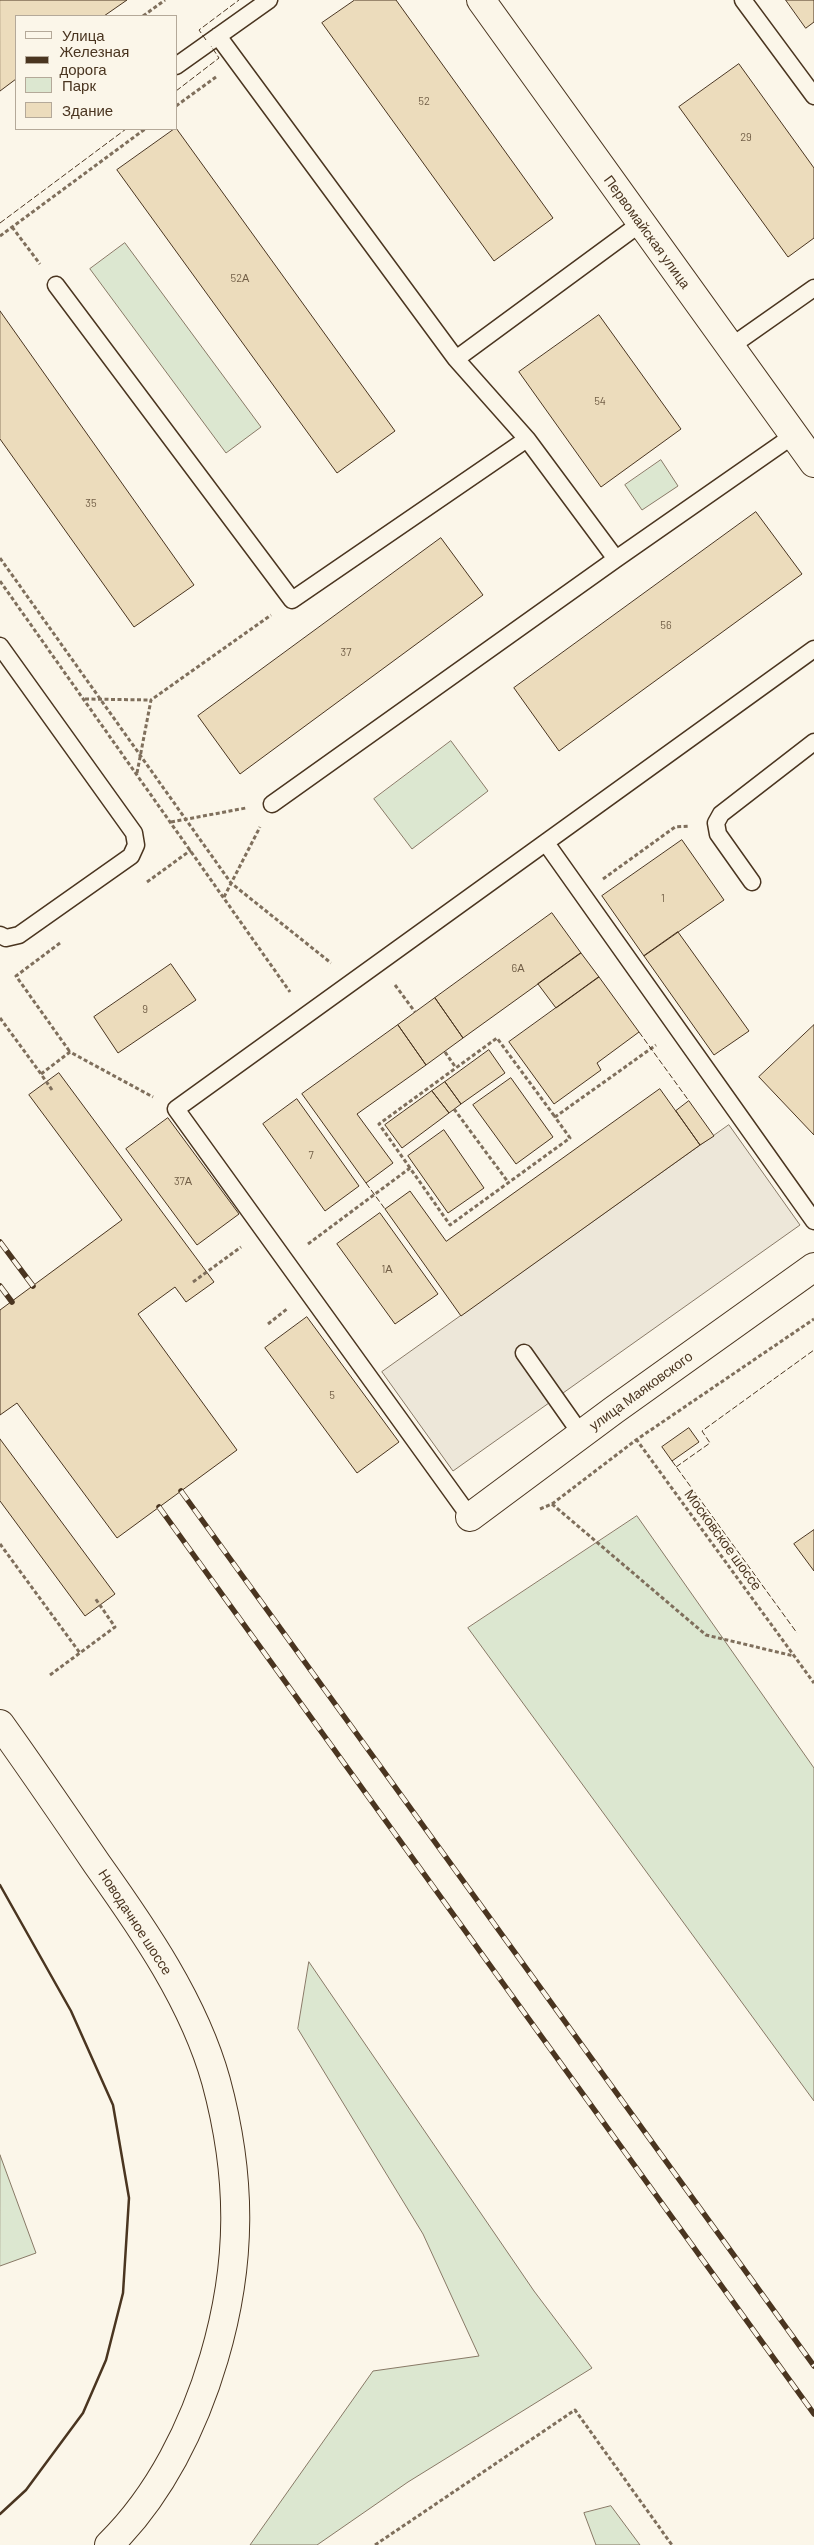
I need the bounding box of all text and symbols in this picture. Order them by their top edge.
legend [15,15,178,130]
text: Улица [62,26,105,44]
text: Железная дорога [59,42,129,78]
text: Парк [62,76,96,94]
house number: 52 [418,94,430,108]
text: Здание [62,101,113,119]
house number: 29 [740,130,752,144]
street label: Первомайская улица [600,172,694,292]
house number: 52А [231,271,249,285]
house number: 54 [594,394,606,408]
house number: 35 [85,496,97,510]
house number: 56 [660,618,672,632]
house number: 37 [341,645,351,659]
house number: 1 [661,891,665,905]
house number: 6А [511,961,525,975]
house number: 9 [142,1002,148,1016]
house number: 7 [308,1148,314,1162]
house number: 37А [174,1174,192,1188]
house number: 1А [381,1262,393,1276]
street label: улица Маяковского [586,1348,696,1434]
house number: 5 [329,1388,335,1402]
street label: Московское шоссе [681,1486,765,1594]
street label: Новодачное шоссе [95,1866,175,1978]

